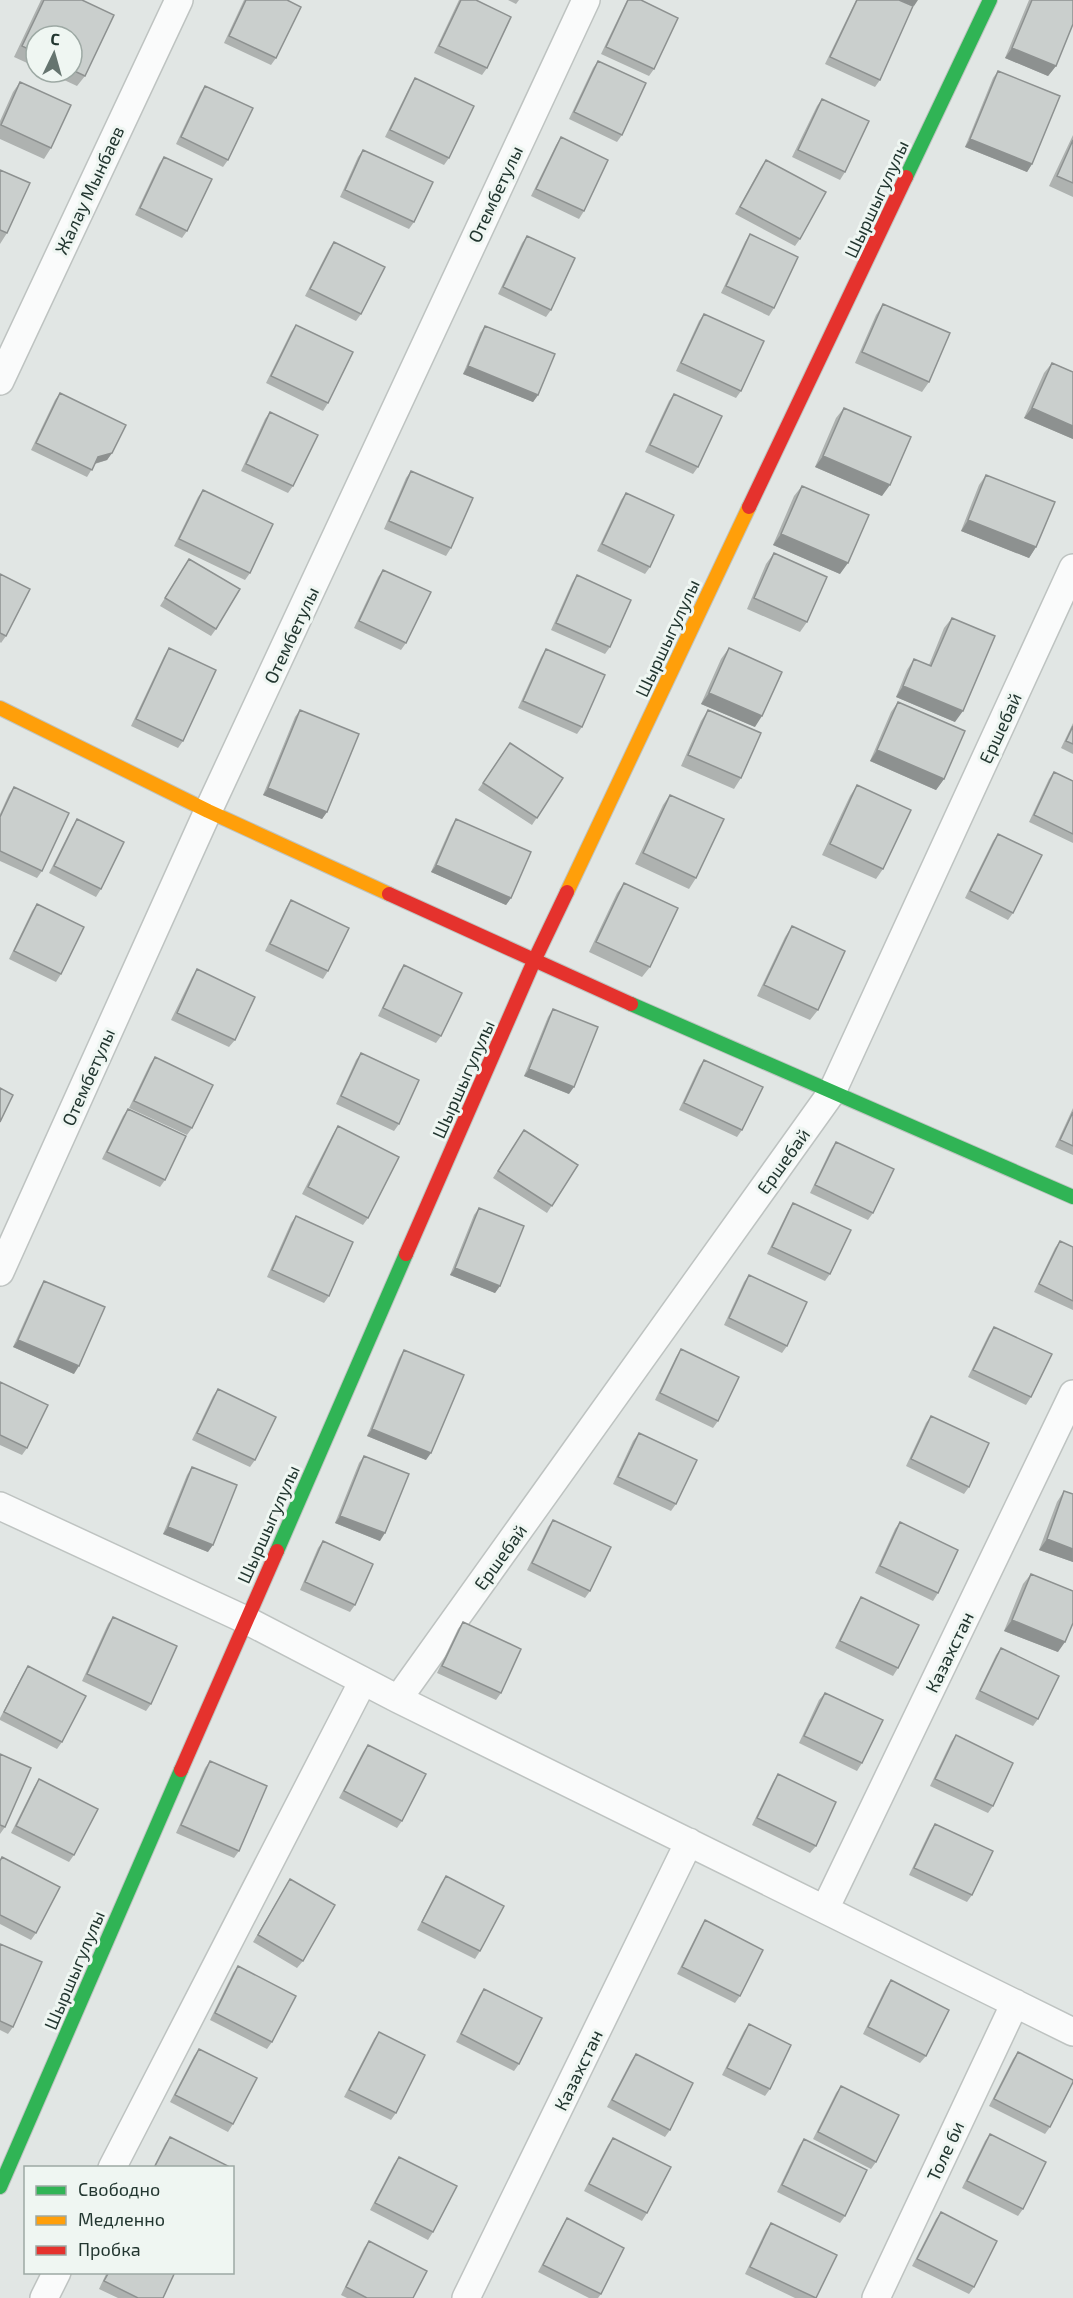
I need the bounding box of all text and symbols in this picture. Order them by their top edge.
north arrow [24,24,84,84]
text: С [50,29,61,48]
street label: Жалау Мынбаев [50,122,128,258]
street label: Шыршыгулулы [839,137,913,261]
street label: Отембетулы [463,142,527,246]
street label: Шыршыгулулы [630,576,704,700]
street label: Отембетулы [259,583,323,687]
street label: Ершебай [974,689,1026,767]
street label: Шыршыгулулы [427,1016,499,1142]
street label: Отембетулы [57,1025,119,1129]
street label: Ершебай [752,1124,814,1198]
street label: Шыршыгулулы [232,1461,304,1587]
street label: Ершебай [469,1520,531,1594]
street label: Казахстан [920,1608,978,1696]
street label: Шыршыгулулы [39,1907,109,2033]
street label: Казахстан [549,2026,607,2114]
street label: Толе би [922,2118,968,2184]
legend [24,2166,234,2274]
text: Свободно [78,2178,160,2200]
text: Медленно [78,2208,165,2230]
text: Пробка [78,2238,141,2260]

